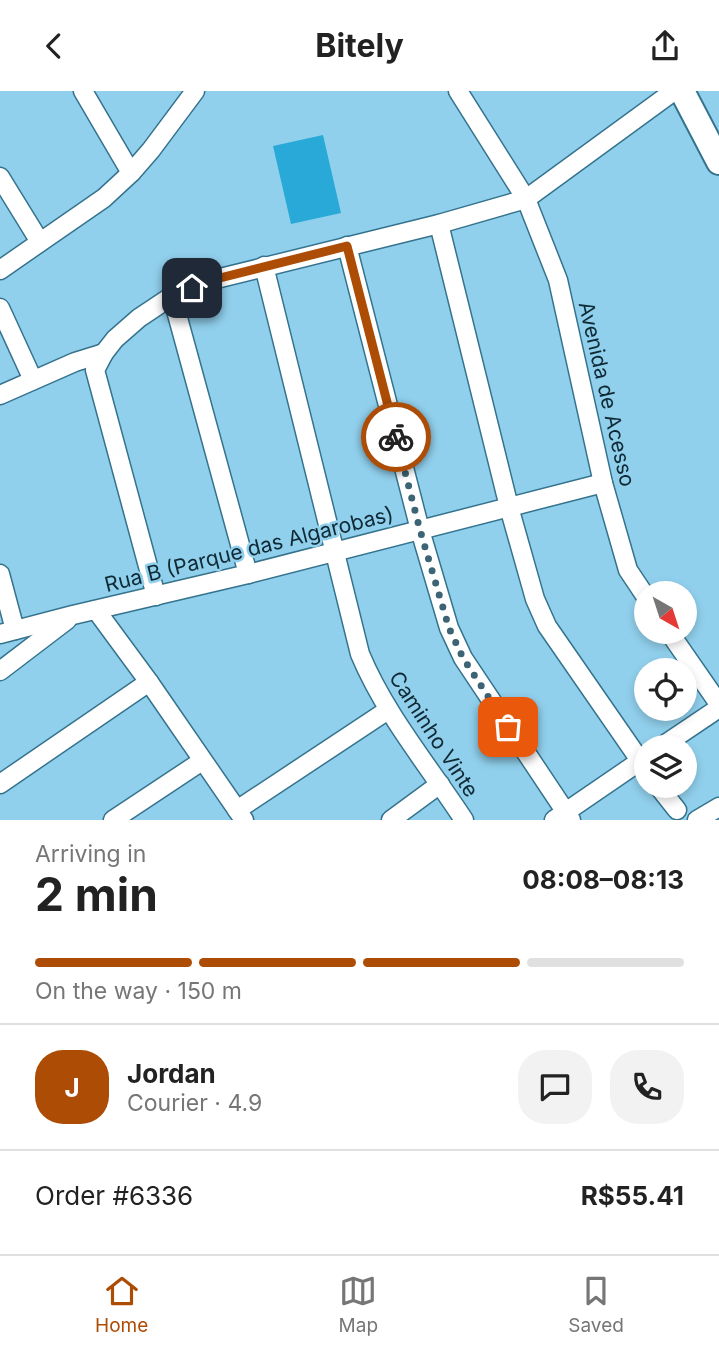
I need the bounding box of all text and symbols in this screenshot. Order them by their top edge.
text: Bitely [315,26,404,65]
icon: back [35,27,73,65]
icon: share [646,27,684,65]
pin [162,258,222,318]
icon: home [173,269,211,307]
street label: Avenida de Acesso [574,299,640,489]
courier [361,402,431,472]
icon: bike [377,418,415,456]
street label: Rua B (Parque das Algarobas) [102,501,396,597]
north arrow [634,581,696,644]
map controls [634,581,697,798]
button: locate [634,658,697,721]
street label: Caminho Vinte [384,666,484,802]
pin [478,697,538,757]
icon: bag [489,708,527,746]
button: layers [634,735,697,798]
text: Arriving in [35,840,146,868]
text: 08:08–08:13 [522,864,684,895]
text: 2 min [35,866,158,922]
text: On the way · 150 m [35,977,242,1005]
button: chat [518,1050,592,1124]
button: phone [610,1050,684,1124]
text: Jordan [127,1058,216,1089]
text: J [64,1072,80,1103]
text: Courier · 4.9 [127,1089,262,1117]
text: Order #6336 [35,1180,193,1211]
text: R$55.41 [581,1180,684,1211]
tab: Home [95,1272,148,1337]
tab: Map [339,1272,378,1337]
tab: Saved [568,1272,624,1337]

